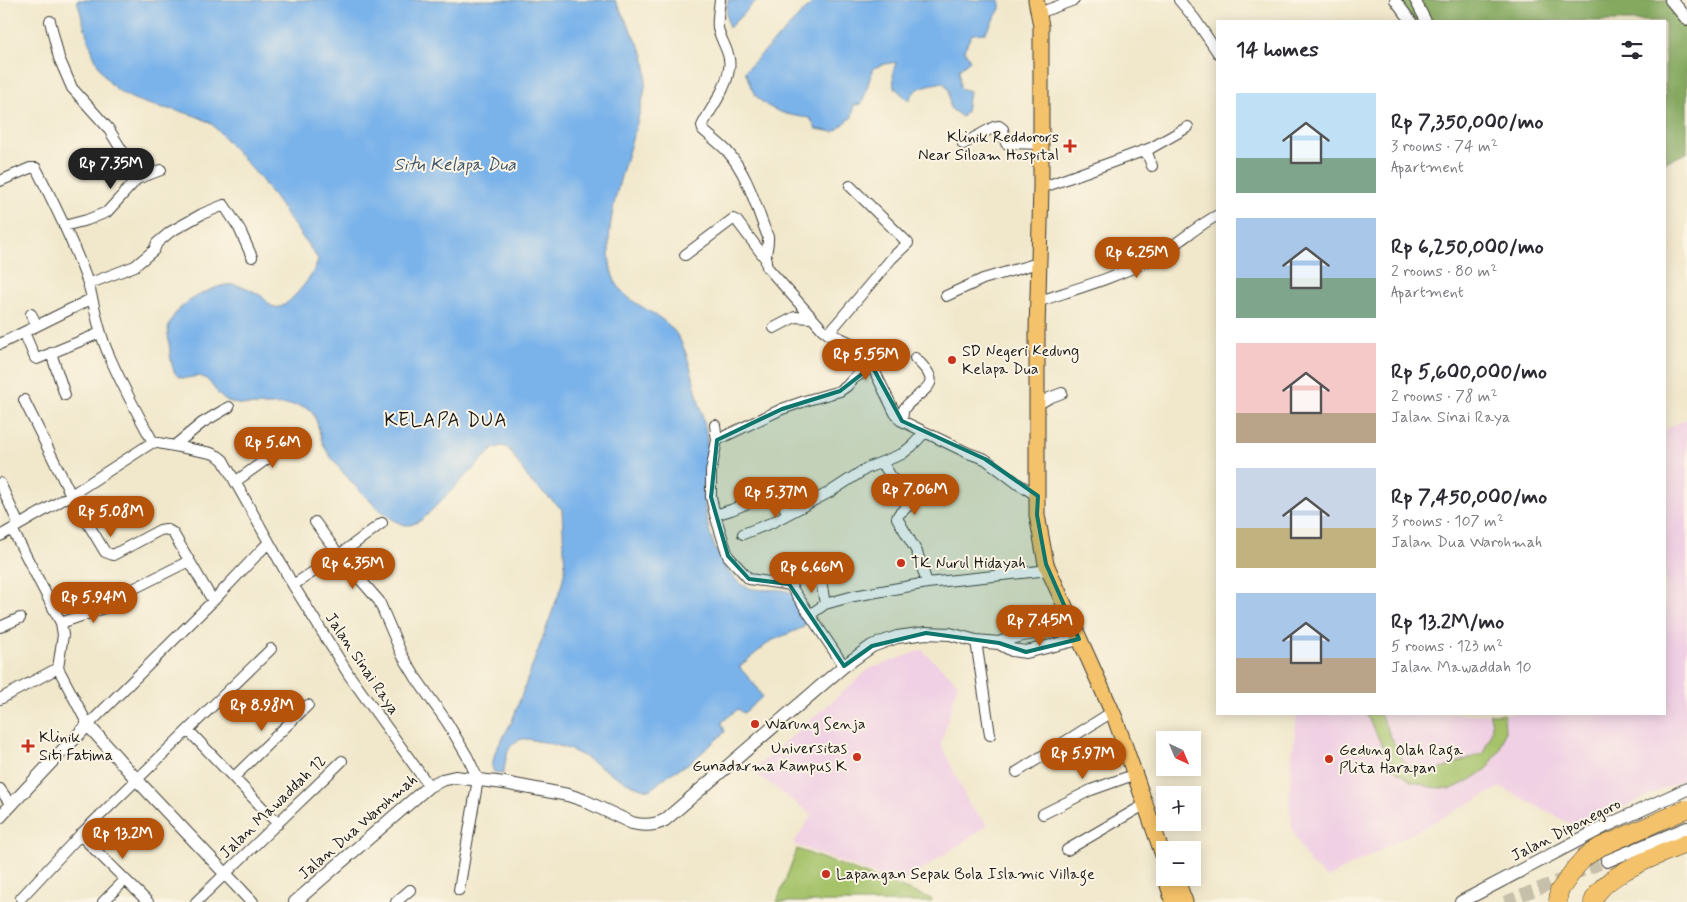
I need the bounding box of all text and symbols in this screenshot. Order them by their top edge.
text: 14 homes [1236,36,1319,64]
icon: filters [1618,36,1646,64]
text: Rp 7,350,000/mo [1391,108,1543,136]
icon: home [1276,113,1336,173]
place label: Klinik Reddorors Near Siloam Hospital [918,127,1059,166]
text: 3 rooms · 74 m² [1391,136,1498,157]
marker: Klinik Reddorors Near Siloam Hospital [1063,139,1077,153]
pin: Rp 7.35M [59,148,163,190]
text: Rp 7.35M [79,153,143,174]
water label: Situ Kelapa Dua [394,153,516,177]
text: Apartment [1391,157,1464,178]
text: Rp 6,250,000/mo [1391,233,1544,261]
pin: Rp 6.25M [1085,236,1189,279]
icon: home [1276,238,1336,298]
text: Rp 6.25M [1106,242,1168,263]
text: 2 rooms · 80 m² [1391,261,1497,282]
text: Apartment [1391,282,1464,303]
pin: Rp 5.55M [814,338,918,381]
place label: SD Negeri Kedung Kelapa Dua [962,341,1079,380]
text: Rp 5.55M [833,344,899,365]
marker: SD Negeri Kedung Kelapa Dua [946,354,958,366]
text: Rp 5,600,000/mo [1391,358,1547,386]
icon: home [1276,363,1336,423]
text: 2 rooms · 78 m² [1391,386,1498,407]
text: Jalan Sinai Raya [1391,407,1510,428]
district label: KELAPA DUA [384,408,508,433]
pin: Rp 5.6M [227,426,319,469]
text: Rp 5.6M [245,432,301,453]
pin: Rp 7.06M [863,474,967,516]
pin: Rp 5.37M [724,476,828,519]
text: Rp 7.06M [882,479,948,500]
text: Rp 5.37M [745,482,807,503]
text: Rp 7,450,000/mo [1391,483,1547,511]
icon: home [1276,488,1336,548]
pin: Rp 5.08M [59,496,163,538]
text: Rp 5.08M [78,501,144,522]
text: 3 rooms · 107 m² [1391,511,1504,532]
text: Jalan Dua Warohmah [1391,532,1542,553]
pin: Rp 6.35M [301,548,405,590]
pin: Rp 6.66M [760,552,864,594]
text: Rp 6.35M [322,553,384,574]
place label: TK Nurul Hidayah [911,553,1026,574]
text: Rp 6.66M [780,557,844,578]
marker: TK Nurul Hidayah [895,557,907,569]
pin: Rp 5.94M [42,582,146,624]
text: Rp 5.94M [61,587,127,608]
pin: Rp 7.45M [988,604,1092,647]
text: Rp 13.2M/mo [1391,608,1504,636]
street label: Jalan Sinai Raya [320,609,404,719]
text: Rp 7.45M [1007,610,1073,631]
icon: home [1276,613,1336,673]
text: 5 rooms · 123 m² [1391,636,1503,657]
text: Jalan Mawaddah 10 [1391,657,1532,678]
pin: Rp 8.98M [210,690,314,732]
text: Rp 8.98M [230,695,294,716]
place label: Warung Senja [765,714,866,735]
marker: Warung Senja [749,718,761,730]
place label: Klinik Siti Fatima [39,727,113,766]
north arrow [1156,731,1201,776]
map controls [1156,731,1201,886]
place label: Universitas Gunadarma Kampus K [692,738,848,777]
pin: Rp 5.97M [1031,738,1135,780]
marker: Klinik Siti Fatima [21,739,35,753]
place label: Gedung Olah Raga Plita Harapan [1339,740,1463,779]
text: Rp 5.97M [1051,743,1115,764]
street label: Jalan Mawaddah 12 [215,751,331,863]
marker: Universitas Gunadarma Kampus K [851,751,863,763]
marker: Gedung Olah Raga Plita Harapan [1323,753,1335,765]
street label: Jalan Dua Warohmah [294,769,422,885]
button: + [1156,786,1201,831]
street label: Jalan Diponegoro [1508,793,1625,867]
pin: Rp 13.2M [71,818,175,860]
text: Rp 13.2M [93,823,153,844]
button: − [1156,841,1201,886]
place label: Lapangan Sepak Bola Islamic Village [836,864,1095,886]
marker: Lapangan Sepak Bola Islamic Village [820,868,832,880]

